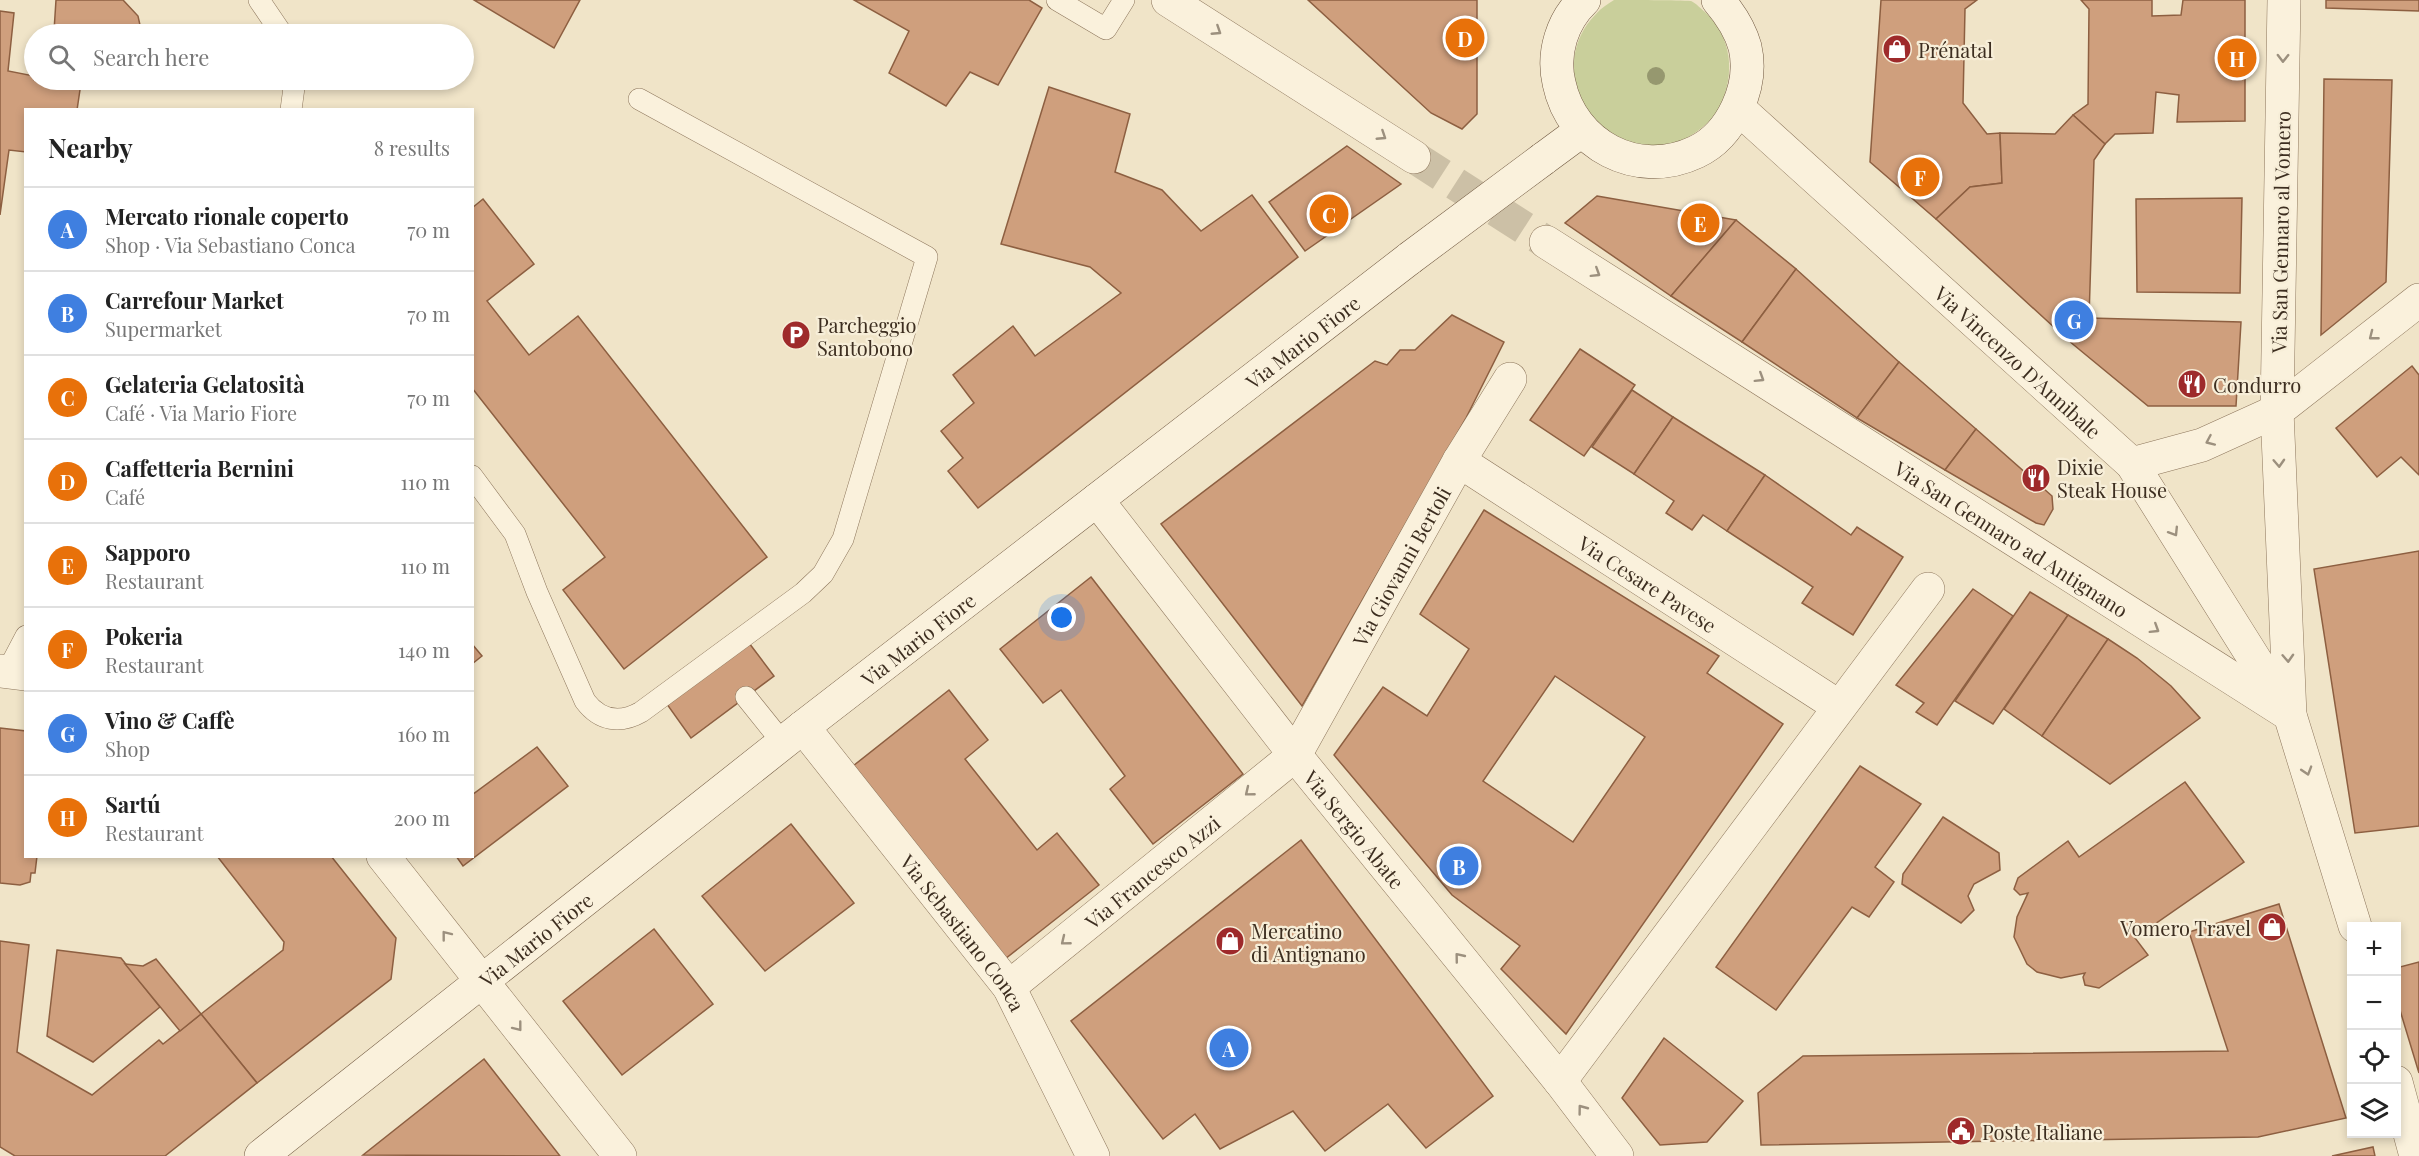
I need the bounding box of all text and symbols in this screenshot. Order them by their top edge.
pin: D [1446,15,1484,60]
search box [24,24,474,90]
one-way arrow [1211,24,1221,36]
shop icon: Prénatal [1881,33,1913,65]
place label: Prénatal [1918,36,1993,63]
pin: H [2218,36,2256,80]
icon: search [45,41,78,74]
text: Search here [93,42,209,72]
one-way arrow [2277,54,2289,63]
street label: Via San Gennaro al Vomero [2264,111,2296,354]
one-way arrow [1375,129,1386,140]
text: Nearby [48,130,133,165]
text: 8 results [374,134,450,161]
pin: F [1900,154,1940,200]
pin: C [1310,192,1348,236]
pin: E [1680,200,1720,246]
text: Mercato rionale coperto [105,201,349,231]
text: A [61,216,74,243]
text: 70 m [407,216,450,243]
text: Shop · Via Sebastiano Conca [105,231,356,258]
one-way arrow [1589,266,1600,277]
street label: Via Vincenzo D'Annibale [1929,278,2108,444]
text: Carrefour Market [105,285,284,315]
street label: Via Mario Fiore [1239,289,1365,395]
pin: G [2054,298,2094,342]
text: B [61,300,74,327]
text: 70 m [407,300,450,327]
place label: Parcheggio Santobono [817,311,917,361]
text: Supermarket [105,315,222,342]
parking icon: Parcheggio Santobono [780,319,812,351]
one-way arrow [2369,329,2380,340]
restaurant icon: Condurro [2176,368,2208,400]
text: Gelateria Gelatosità [105,369,305,399]
one-way arrow [1753,371,1764,382]
place label: Condurro [2213,371,2301,398]
text: C [60,384,75,411]
text: 70 m [407,384,450,411]
text: Café · Via Mario Fiore [105,399,297,426]
one-way arrow [2205,434,2216,446]
text: Caffetteria Bernini [105,453,294,483]
street label: Via San Gennaro ad Antignano [1889,453,2134,622]
place label: Dixie Steak House [2057,453,2167,503]
one-way arrow [2273,459,2285,468]
restaurant icon: Dixie Steak House [2020,462,2052,494]
text: D [60,468,75,495]
text: 110 m [400,468,450,495]
street label: Via Giovanni Bertoli [1345,481,1456,651]
text: Café [105,483,145,510]
one-way arrow [2167,525,2178,536]
street label: Via Cesare Pavese [1573,528,1722,638]
text: Sapporo [105,537,190,567]
text: E [61,552,74,579]
text: 110 m [400,552,450,579]
text: Restaurant [105,567,204,594]
street label: Via Mario Fiore [854,586,980,692]
your location [1047,603,1076,632]
text: Pokeria [105,621,183,651]
one-way arrow [2148,622,2159,633]
text: F [62,636,73,663]
text: 140 m [398,636,450,663]
text: Restaurant [105,651,204,678]
one-way arrow [2281,654,2294,663]
text: Vino & Caffè [105,705,235,735]
text: G [60,720,75,747]
text: 160 m [398,720,450,747]
text: Shop [105,735,150,762]
street label: Via Sergio Abate [1298,763,1411,894]
one-way arrow [2300,765,2312,776]
one-way arrow [1245,785,1256,796]
text: Sartú [105,789,161,819]
text: H [60,804,76,831]
text: 200 m [394,804,450,831]
street label: Via Francesco Azzi [1078,808,1225,935]
text: Restaurant [105,819,204,846]
pin: B [1440,844,1478,888]
street label: Via Sebastiano Conca [895,848,1032,1015]
street label: Via Mario Fiore [472,886,598,993]
shop icon: Vomero Travel [2256,911,2288,943]
place label: Vomero Travel [2119,914,2251,941]
place label: Mercatino di Antignano [1251,917,1366,967]
map controls [2347,922,2401,1138]
button: + [2347,922,2401,976]
shop icon: Mercatino di Antignano [1214,925,1246,957]
one-way arrow [442,931,453,942]
one-way arrow [1061,934,1072,945]
one-way arrow [1456,953,1467,964]
button: − [2347,976,2401,1030]
one-way arrow [511,1020,522,1031]
pin: A [1210,1026,1248,1070]
button: locate [2347,1030,2401,1084]
button: layers [2347,1084,2401,1138]
one-way arrow [1578,1105,1589,1116]
public building icon: Poste Italiane [1945,1115,1977,1147]
place label: Poste Italiane [1982,1118,2103,1145]

